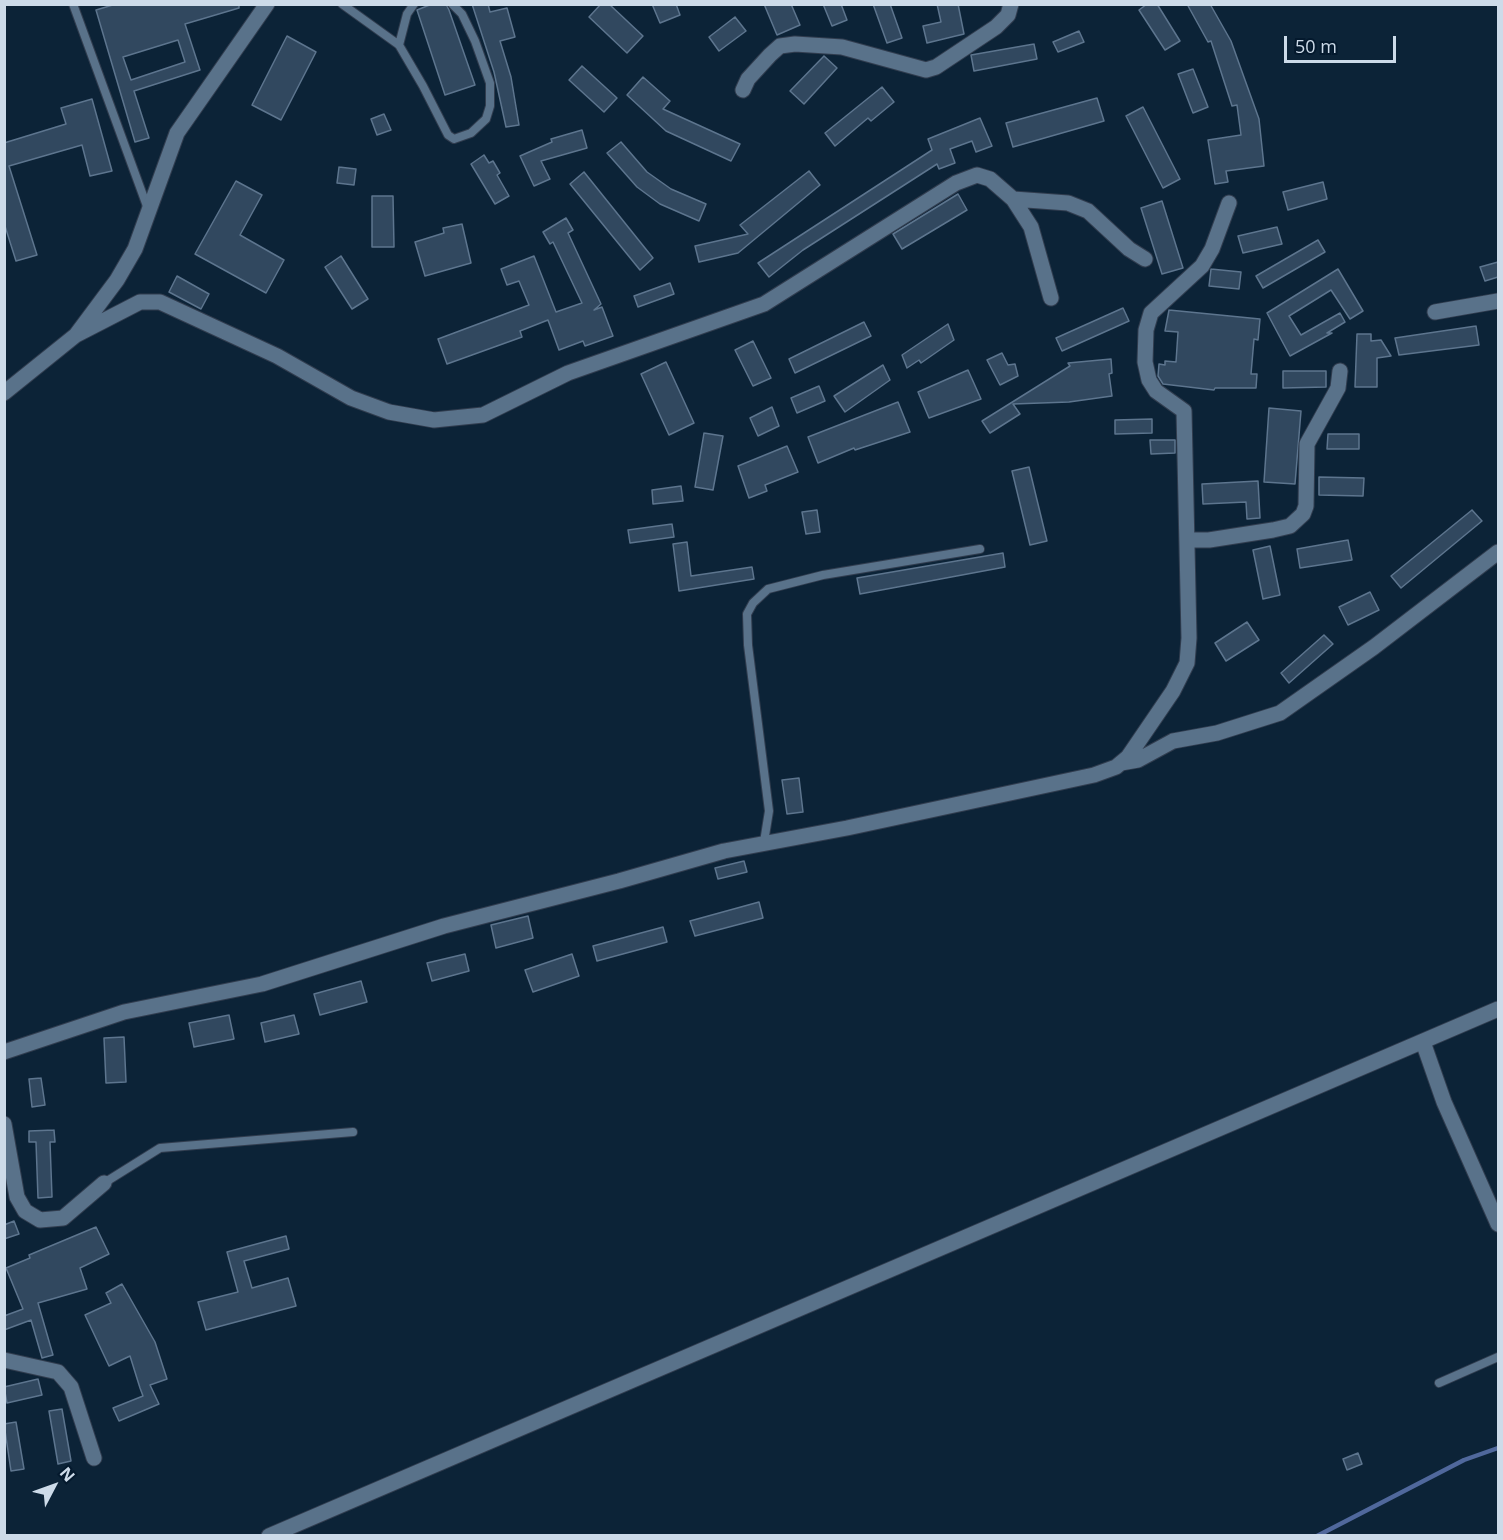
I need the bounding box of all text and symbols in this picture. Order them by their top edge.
scale bar [1287,24,1400,62]
text: 50 m [1295,34,1337,58]
north arrow [24,1456,84,1516]
text: N [55,1462,80,1486]

